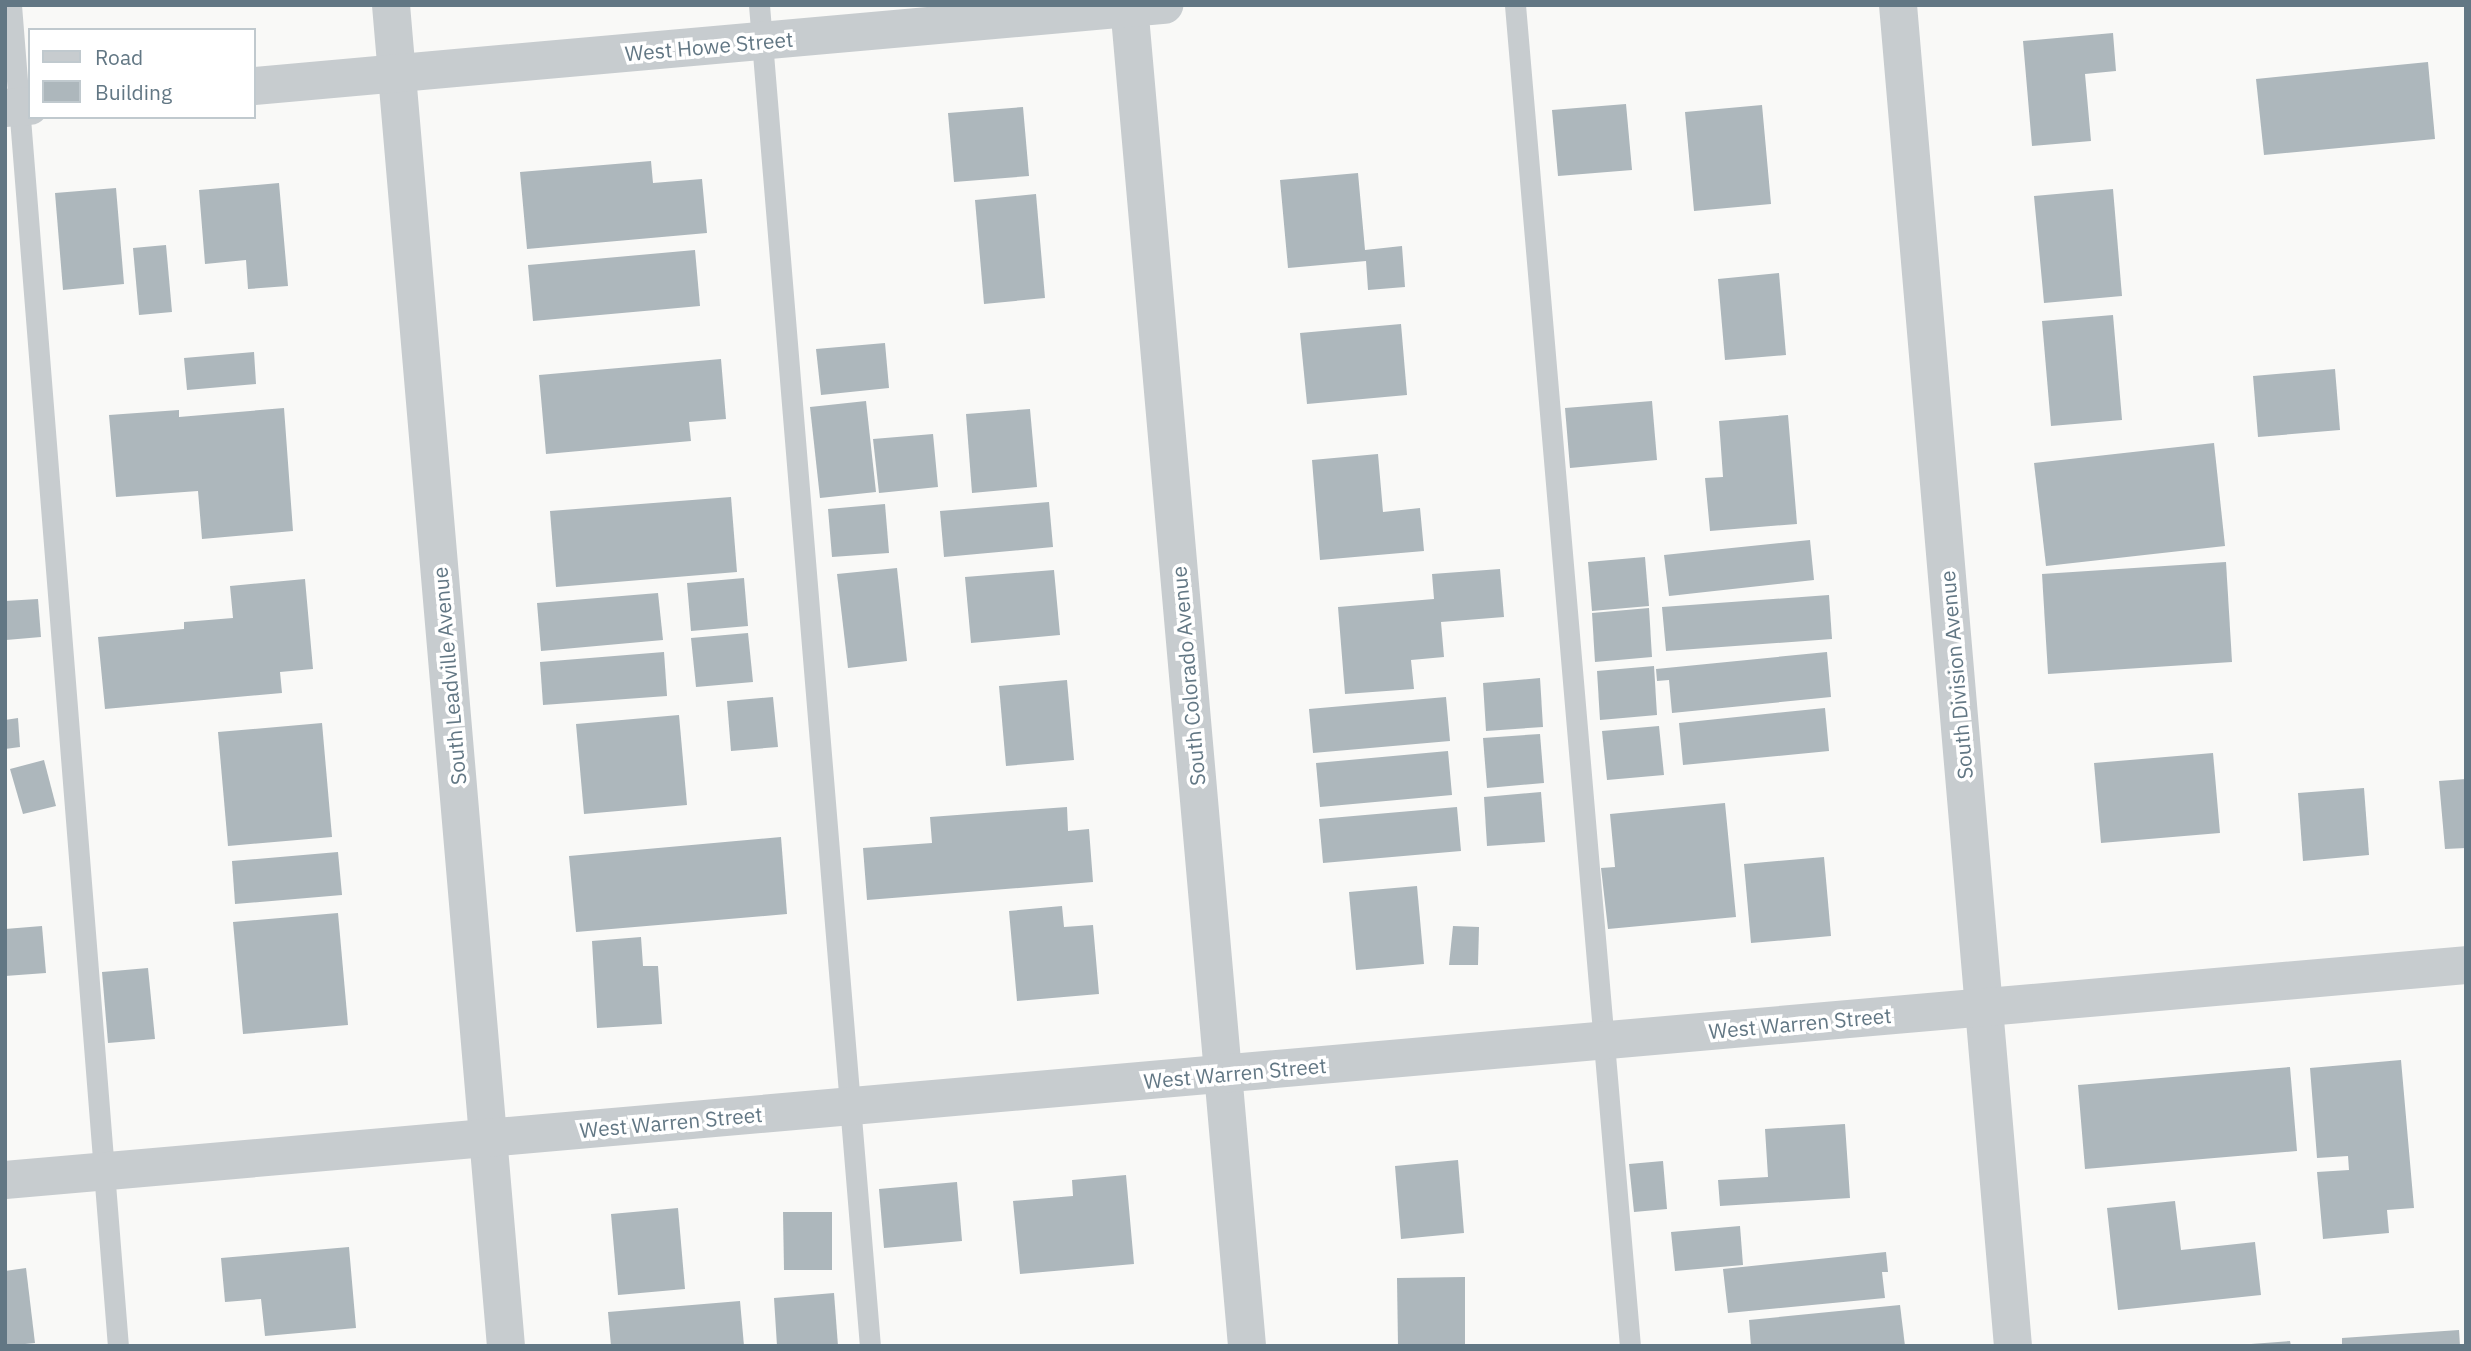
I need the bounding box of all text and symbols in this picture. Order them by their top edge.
street label: West Howe Street [624,26,794,66]
legend [28,28,256,119]
text: Road [95,43,143,71]
text: Building [95,78,172,106]
street label: South Colorado Avenue [1166,565,1210,787]
street label: South Leadville Avenue [427,566,471,786]
street label: South Division Avenue [1934,570,1978,780]
street label: West Warren Street [1708,1002,1892,1044]
street label: West Warren Street [1143,1052,1327,1094]
street label: West Warren Street [579,1101,763,1143]

